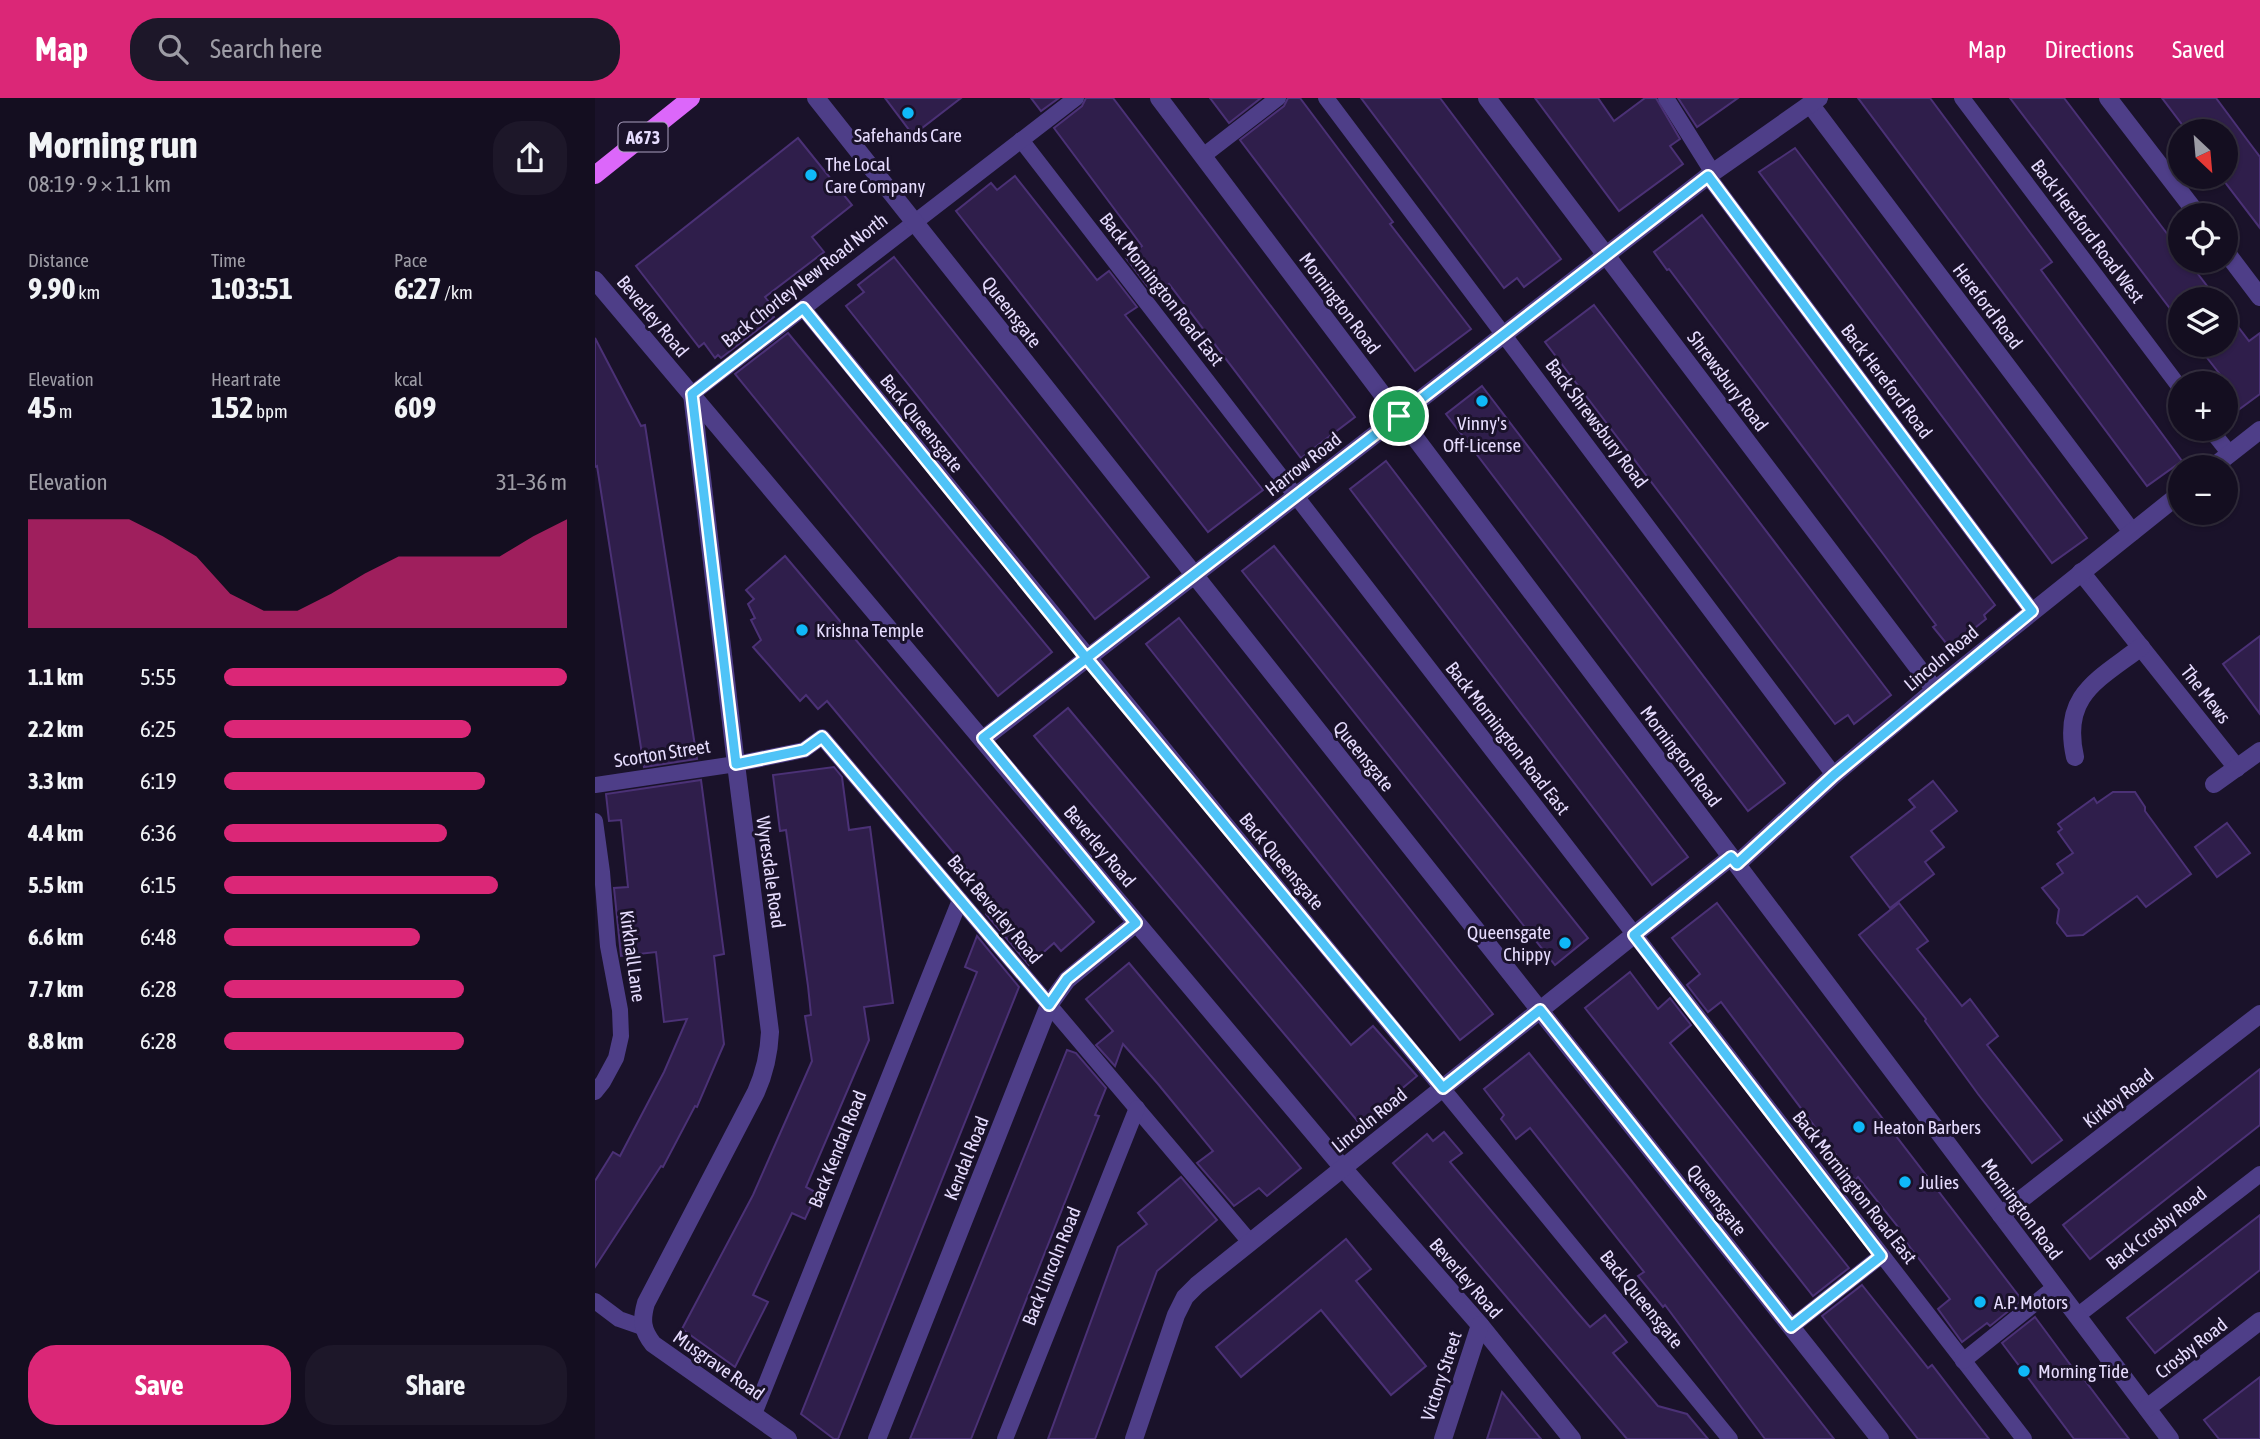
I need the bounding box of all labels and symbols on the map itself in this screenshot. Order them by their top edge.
marker: Safehands Care [900,105,916,121]
north arrow [2168,119,2238,189]
road number: A673 [618,122,667,152]
place label: Safehands Care [854,124,962,146]
place label: The Local Care Company [825,153,925,197]
street label: Back Hereford Road West [2027,155,2149,307]
marker: The Local Care Company [803,167,819,183]
street label: Back Chorley New Road North [717,208,891,352]
street label: Back Mornington Road East [1095,208,1229,370]
street label: Mornington Road [1295,248,1385,358]
street label: Hereford Road [1949,259,2027,353]
street label: Beverley Road [613,271,693,361]
street label: Queensgate [978,272,1046,352]
street label: Back Hereford Road [1837,320,1937,442]
street label: Shrewsbury Road [1683,327,1773,435]
street label: Back Shrewsbury Road [1541,354,1653,492]
street label: Back Queensgate [876,370,968,476]
pin [1369,386,1429,446]
marker: Vinny's Off-License [1474,393,1490,409]
place label: Vinny's Off-License [1443,412,1521,456]
street label: Harrow Road [1261,428,1345,500]
place label: Krishna Temple [816,619,924,641]
street label: Lincoln Road [1899,621,1983,695]
marker: Krishna Temple [794,622,810,638]
street label: Back Mornington Road East [1441,657,1575,819]
street label: The Mews [2177,661,2236,728]
street label: Mornington Road [1636,701,1726,811]
street label: Queensgate [1329,716,1399,796]
street label: Scorton Street [612,735,712,771]
street label: Beverley Road [1060,801,1140,891]
street label: Back Queensgate [1235,808,1329,914]
street label: Wyresdale Road [752,815,790,929]
street label: Back Beverley Road [943,850,1047,968]
street label: Kirkhall Lane [616,909,650,1003]
place label: Queensgate Chippy [1467,921,1551,965]
marker: Queensgate Chippy [1557,935,1573,951]
street label: Kirkby Road [2078,1064,2158,1132]
street label: Lincoln Road [1327,1083,1411,1157]
street label: Back Kendal Road [804,1087,870,1211]
street label: Back Mornington Road East [1788,1106,1922,1268]
street label: Kendal Road [939,1113,993,1203]
place label: Heaton Barbers [1873,1116,1981,1138]
marker: Heaton Barbers [1851,1119,1867,1135]
street label: Mornington Road [1977,1154,2067,1264]
street label: Queensgate [1683,1160,1751,1240]
place label: Julies [1919,1171,1959,1193]
marker: Julies [1897,1174,1913,1190]
street label: Back Crosby Road [2101,1182,2211,1274]
street label: Back Lincoln Road [1017,1204,1085,1328]
street label: Beverley Road [1425,1233,1507,1323]
street label: Back Queensgate [1596,1246,1688,1352]
place label: A.P. Motors [1994,1291,2068,1313]
marker: A.P. Motors [1972,1294,1988,1310]
street label: Crosby Road [2151,1313,2231,1383]
street label: Musgrave Road [669,1326,769,1404]
street label: Victory Street [1416,1329,1466,1423]
place label: Morning Tide [2038,1360,2129,1382]
marker: Morning Tide [2016,1363,2032,1379]

